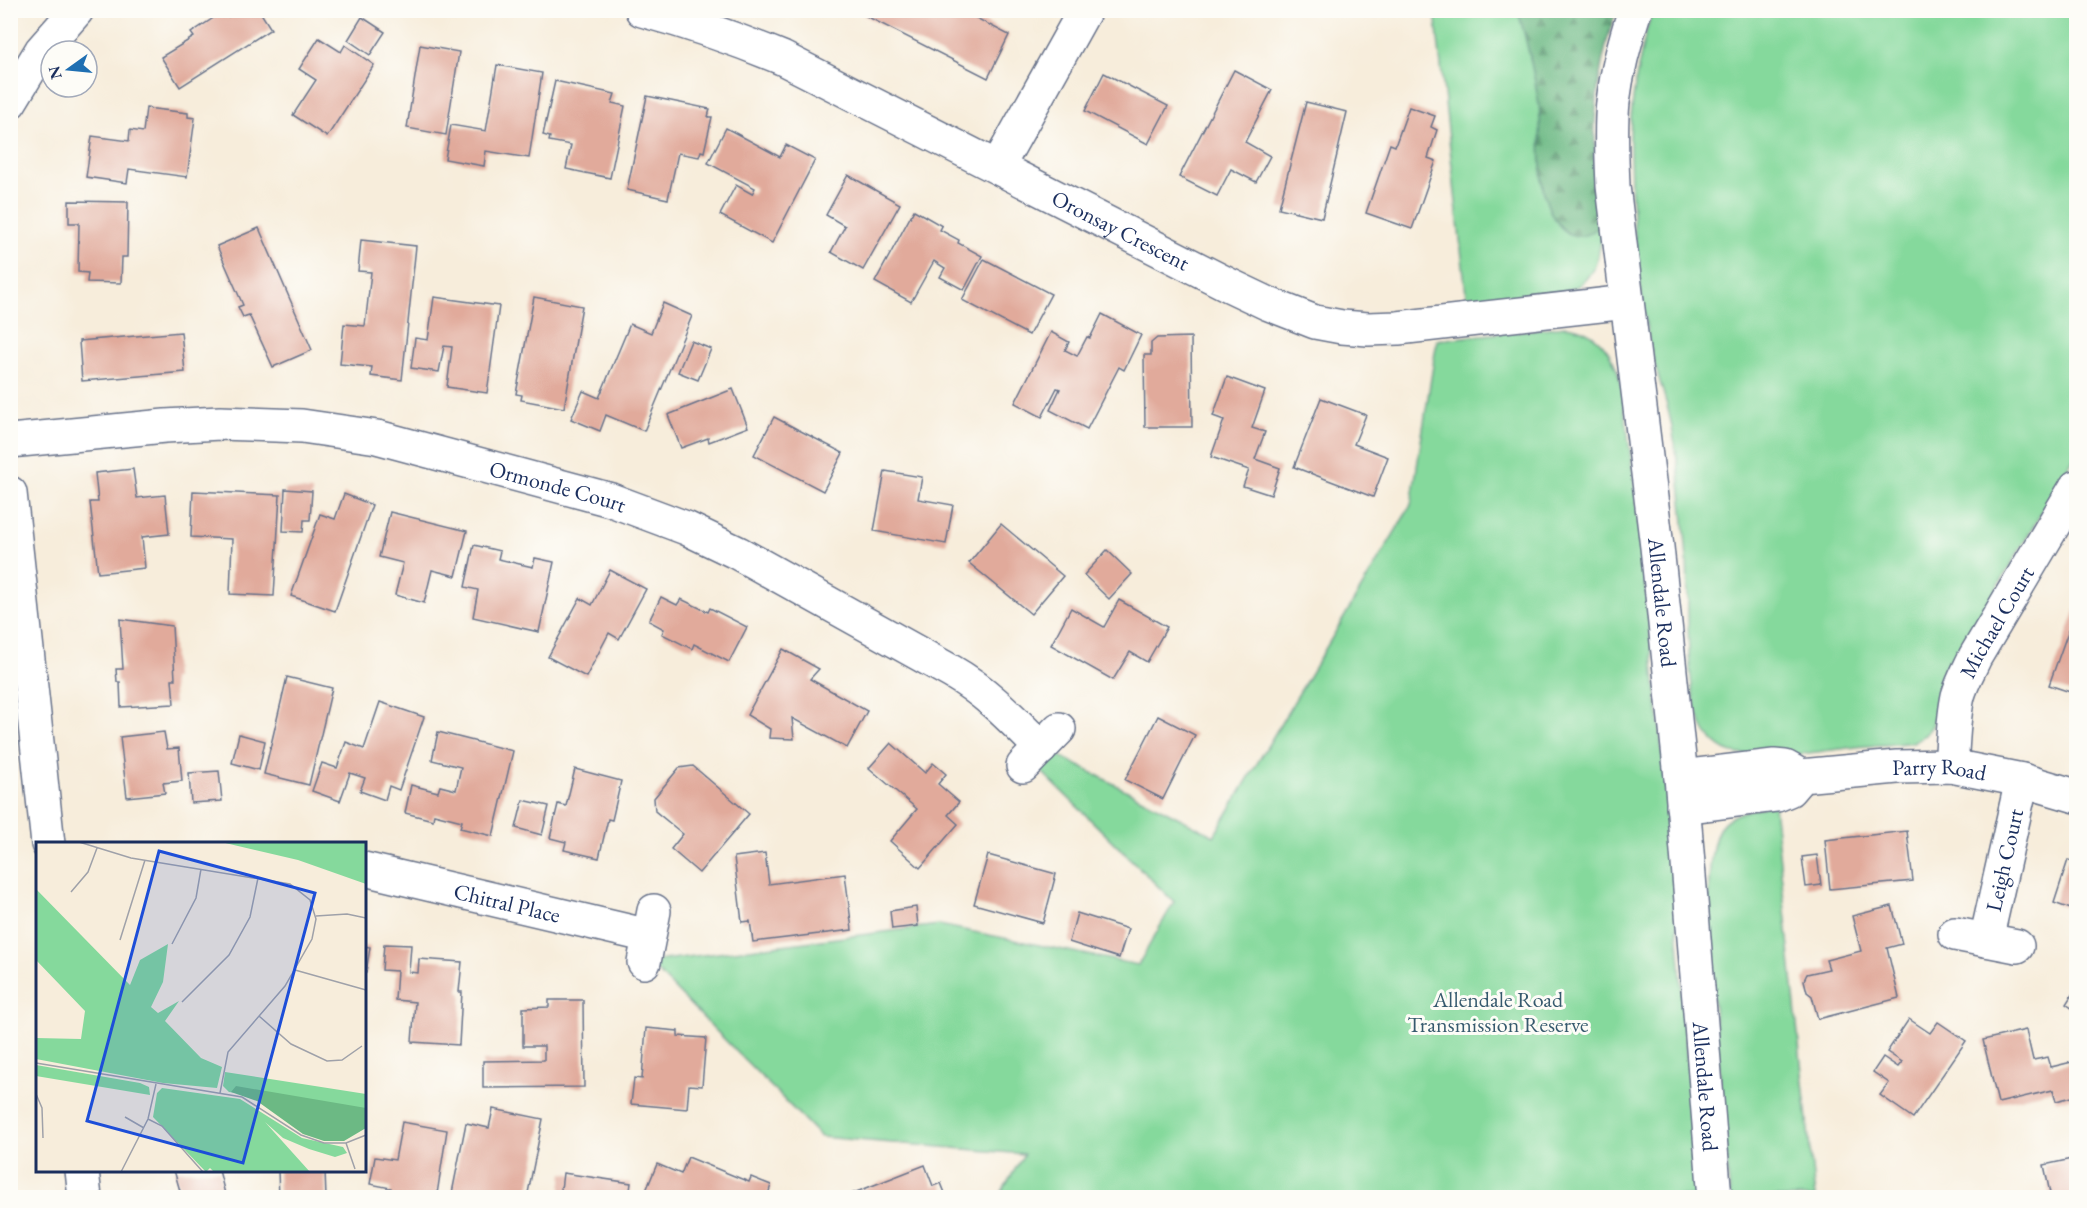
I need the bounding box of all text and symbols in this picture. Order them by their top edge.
north arrow [39,39,99,99]
text: N [43,64,67,82]
street label: Oronsay Crescent [1047,183,1195,277]
street label: Ormonde Court [486,453,630,519]
street label: Allendale Road [1641,535,1684,669]
street label: Michael Court [1953,561,2040,683]
street label: Parry Road [1892,751,1990,787]
street label: Leigh Court [1978,806,2030,914]
inset map [36,842,366,1172]
street label: Chitral Place [451,876,564,929]
park label: Allendale Road Transmission Reserve [1407,985,1589,1039]
street label: Allendale Road [1686,1019,1726,1153]

